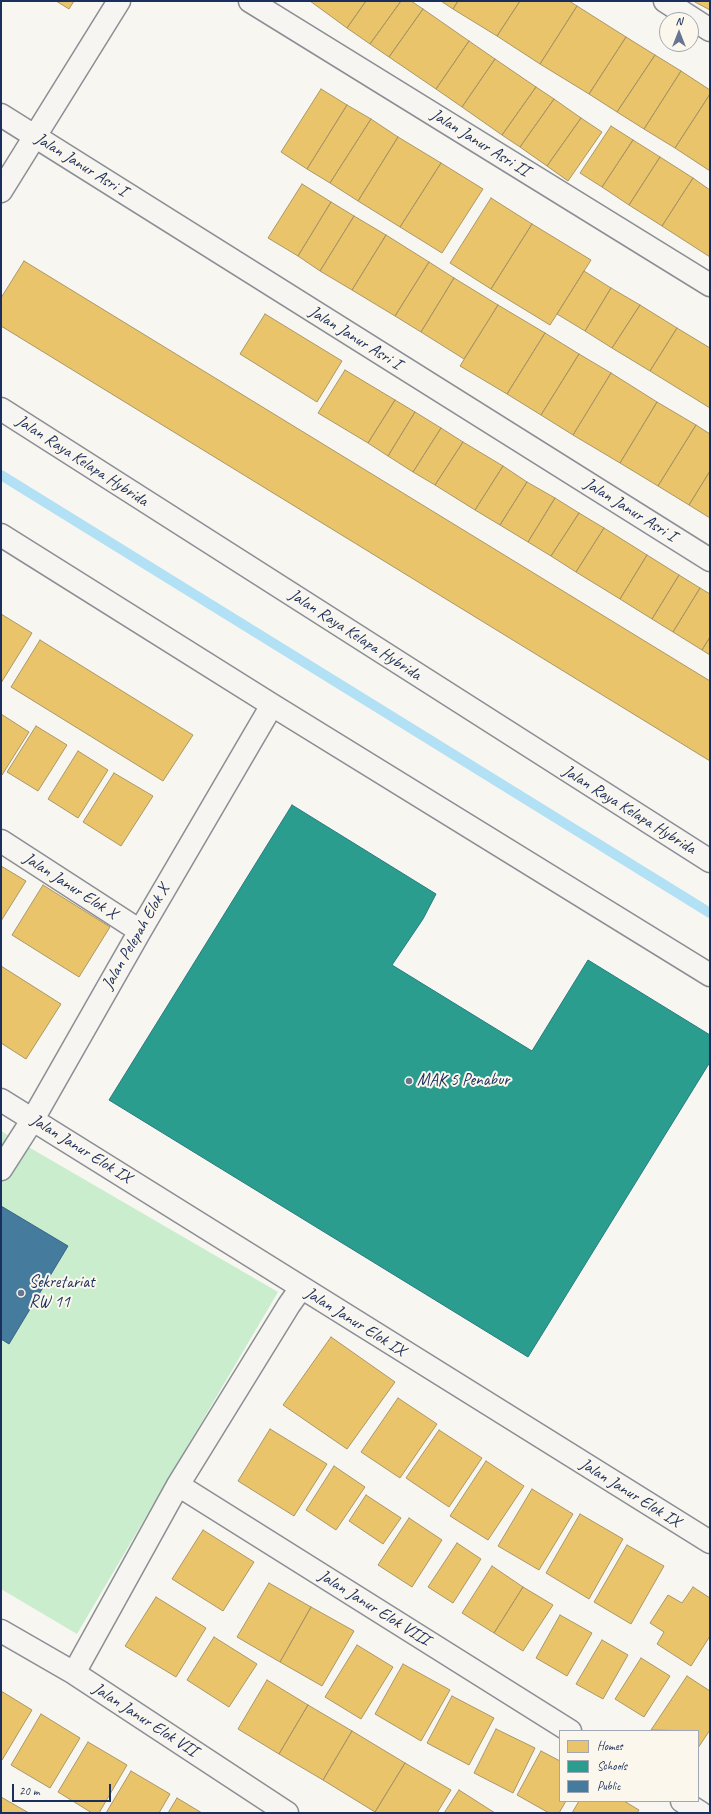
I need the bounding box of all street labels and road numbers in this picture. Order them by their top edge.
street label: Jalan Janur Asri II [427,105,533,181]
street label: Jalan Janur Asri I [31,129,131,201]
street label: Jalan Janur Asri I [305,302,405,374]
street label: Jalan Raya Kelapa Hybrida [12,411,152,511]
street label: Jalan Janur Asri I [580,474,680,546]
street label: Jalan Raya Kelapa Hybrida [285,585,425,685]
street label: Jalan Raya Kelapa Hybrida [559,761,699,859]
street label: Jalan Janur Elok X [19,848,121,924]
street label: Jalan Pelepah Elok X [98,881,174,993]
street label: Jalan Janur Elok IX [27,1110,135,1188]
street label: Jalan Janur Elok IX [301,1283,409,1361]
street label: Jalan Janur Elok IX [576,1454,684,1532]
street label: Jalan Janur Elok VIII [314,1565,434,1651]
street label: Jalan Janur Elok VII [89,1678,201,1762]

